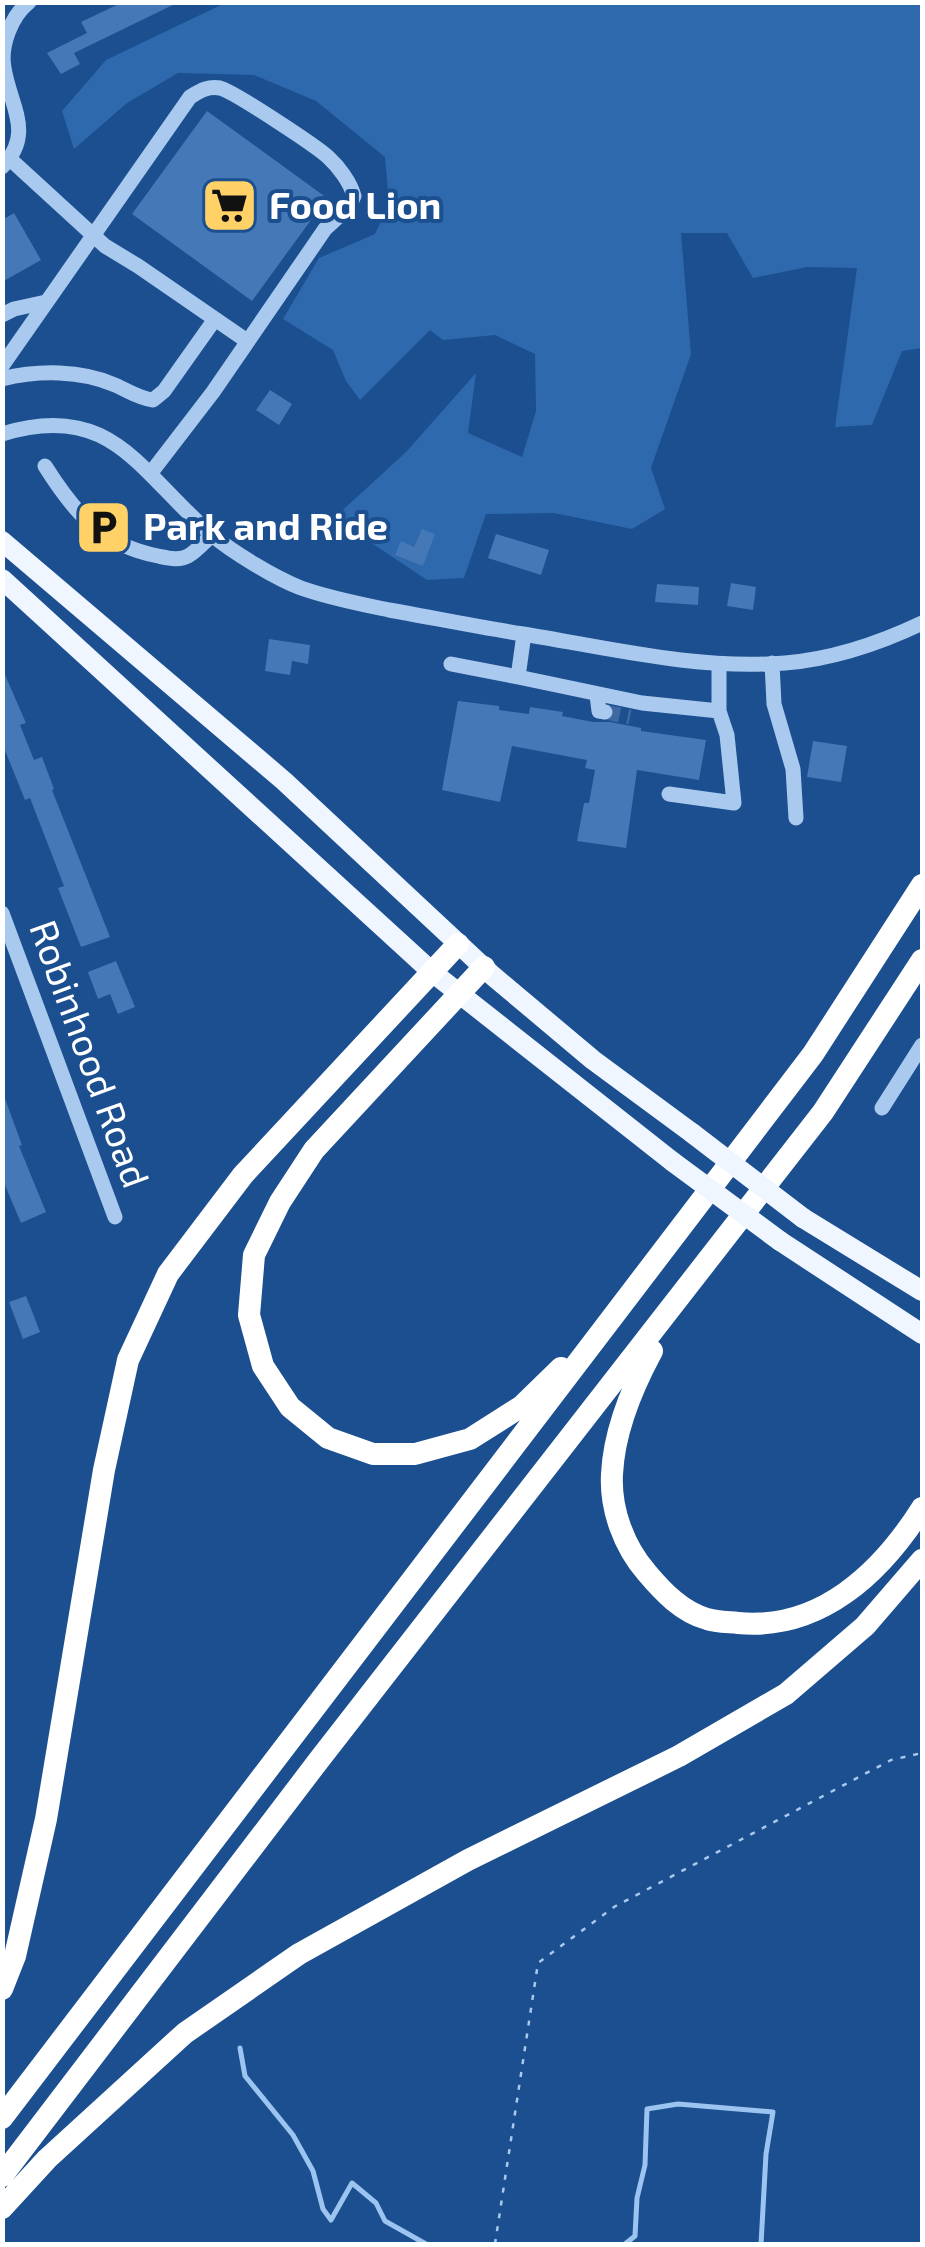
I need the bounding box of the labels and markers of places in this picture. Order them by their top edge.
supermarket icon: Food Lion [200,176,260,236]
place label: Food Lion [269,181,441,227]
parking icon: Park and Ride [74,497,134,557]
place label: Park and Ride [143,502,388,548]

